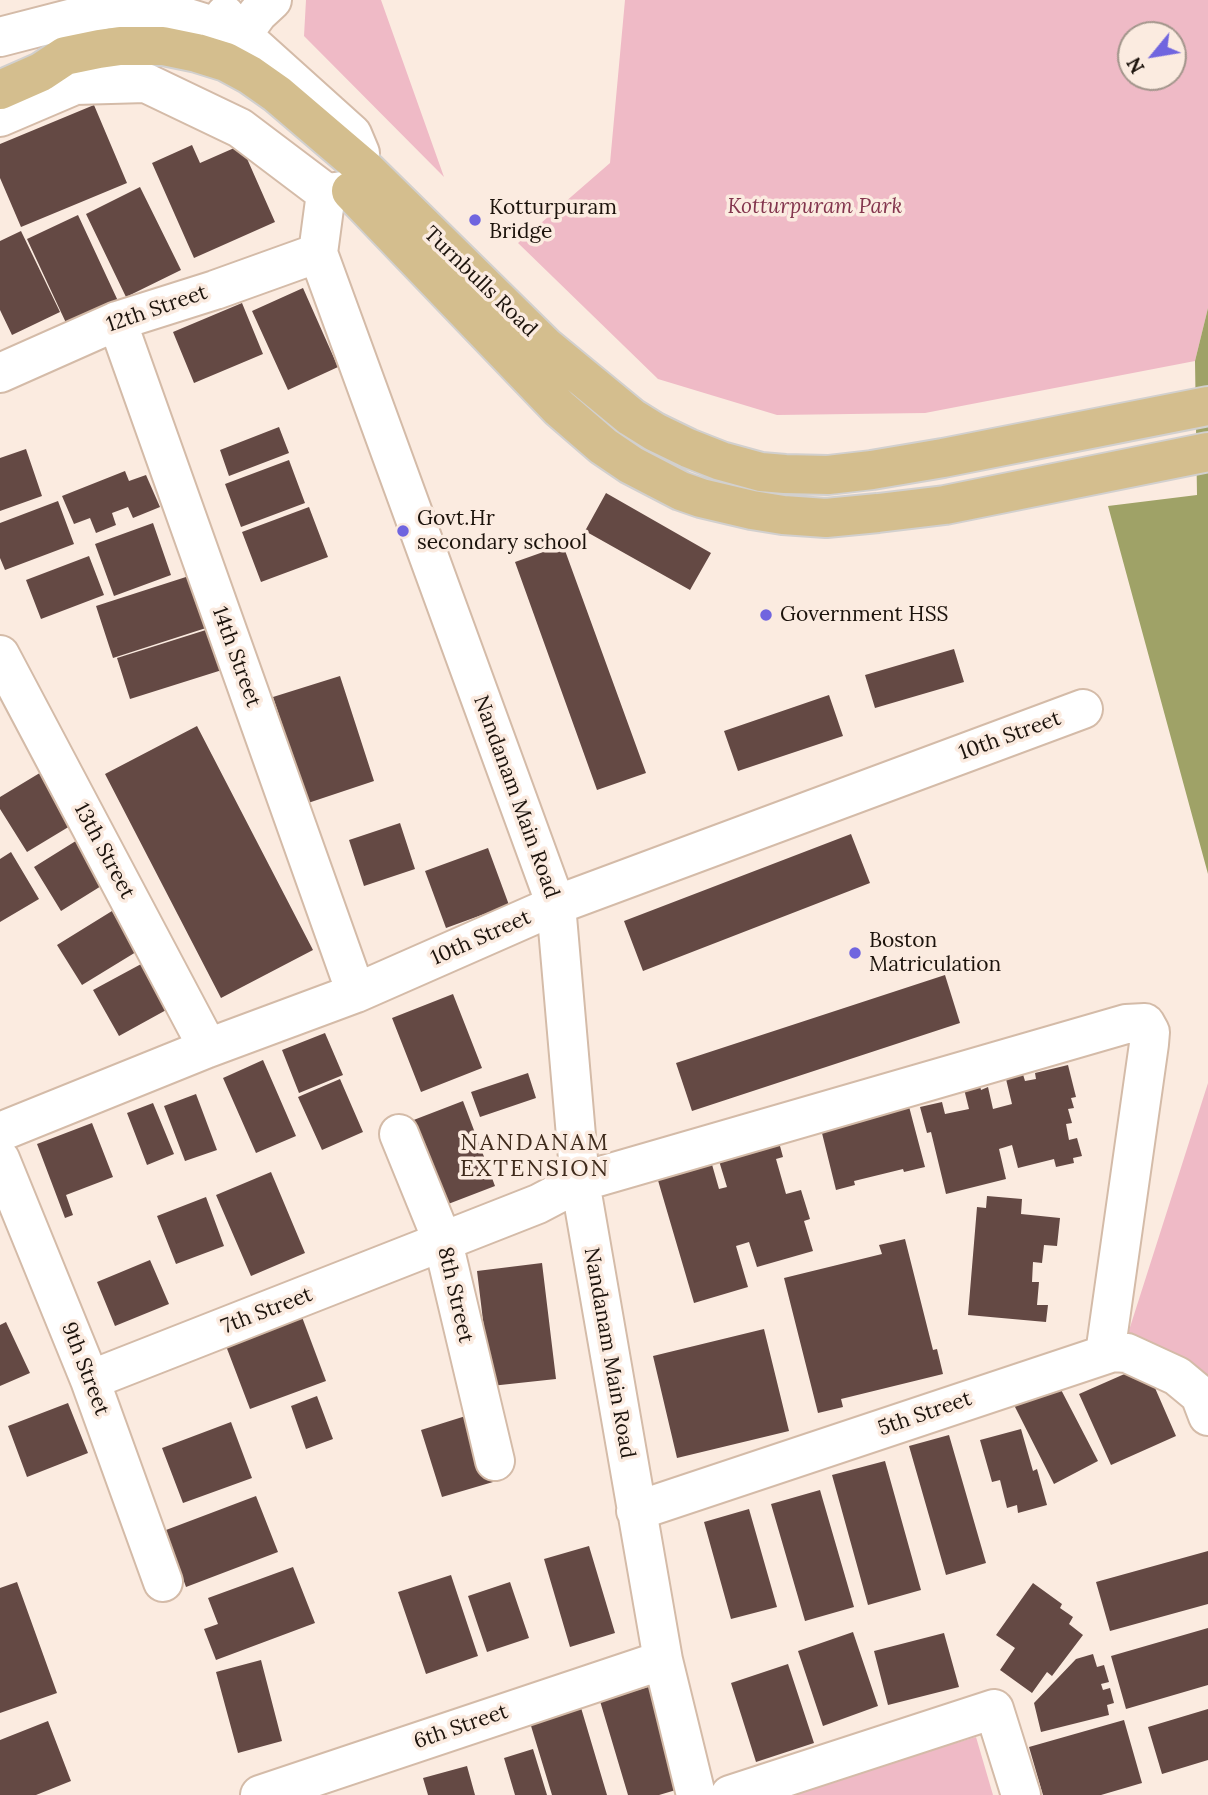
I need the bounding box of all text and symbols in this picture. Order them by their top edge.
north arrow [1117,21,1187,91]
text: N [1121,53,1150,78]
park label: Kotturpuram Park [728,194,902,220]
place label: Kotturpuram Bridge [489,195,617,245]
marker: Kotturpuram Bridge [467,212,483,228]
street label: Turnbulls Road [418,222,542,342]
street label: 12th Street [103,280,211,338]
place label: Govt.Hr secondary school [417,506,587,556]
marker: Govt.Hr secondary school [395,523,411,539]
place label: Government HSS [780,602,948,628]
street label: 14th Street [206,603,266,711]
marker: Government HSS [758,607,774,623]
street label: Nandanam Main Road [468,692,564,902]
street label: 10th Street [956,706,1064,766]
street label: 13th Street [68,799,140,903]
street label: 10th Street [427,905,535,971]
place label: Boston Matriculation [869,928,1001,978]
marker: Boston Matriculation [847,945,863,961]
district label: NANDANAM EXTENSION [461,1129,609,1183]
street label: 8th Street [432,1245,478,1345]
street label: Nandanam Main Road [578,1246,640,1460]
street label: 7th Street [218,1282,316,1340]
street label: 9th Street [56,1319,114,1419]
street label: 5th Street [875,1386,975,1442]
street label: 6th Street [411,1699,511,1755]

